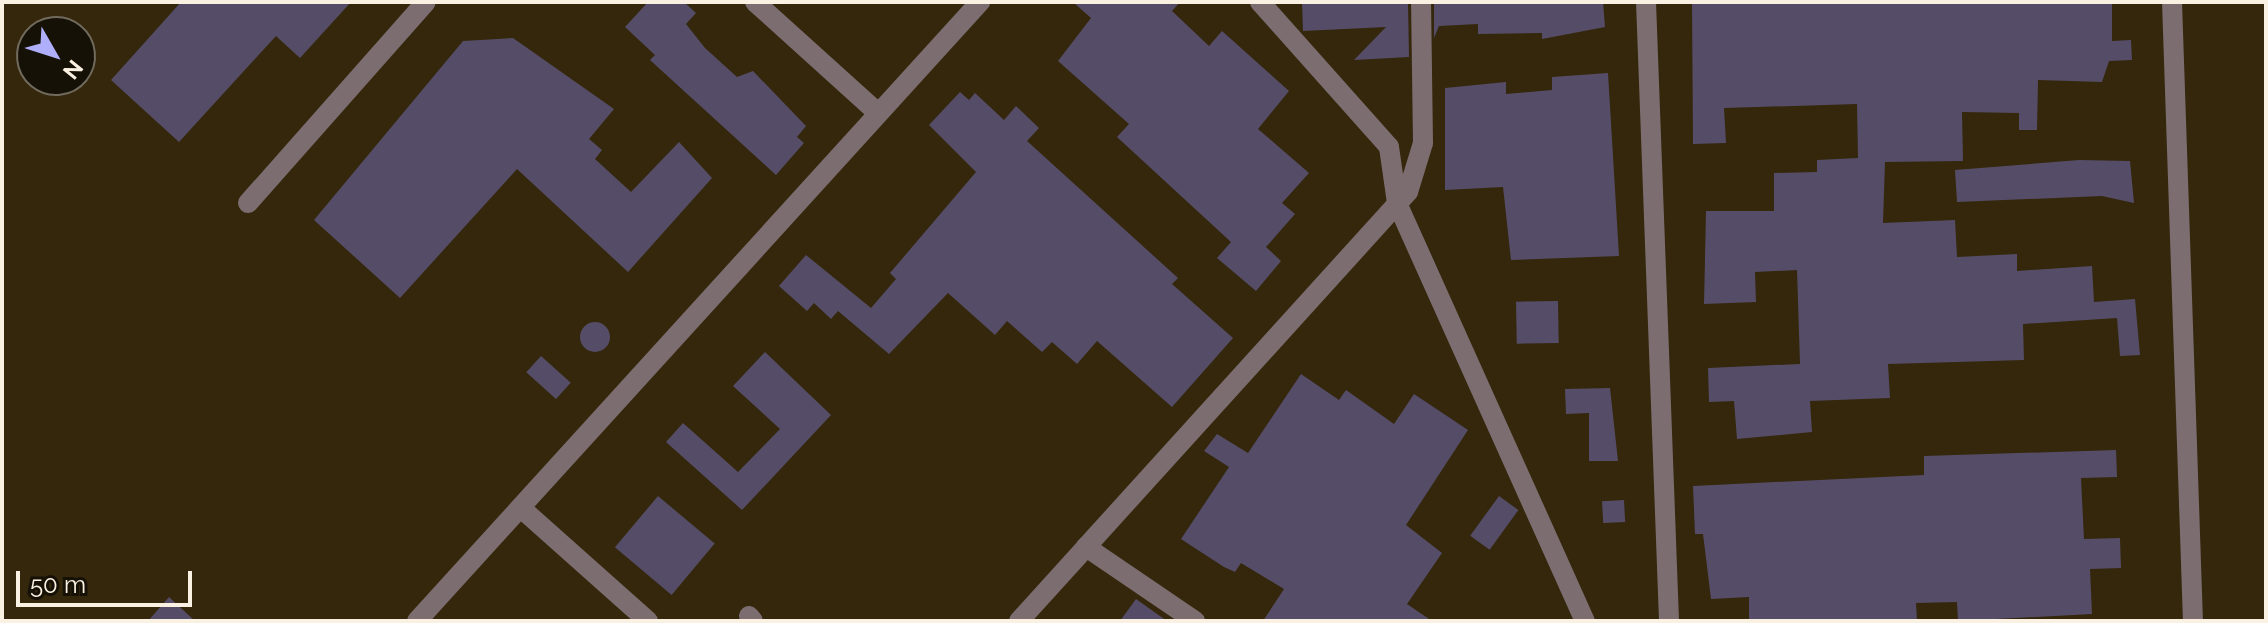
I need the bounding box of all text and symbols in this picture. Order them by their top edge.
north arrow [16,16,96,96]
text: N [58,55,88,85]
scale bar [20,555,196,605]
text: 50 m [30,570,86,599]

